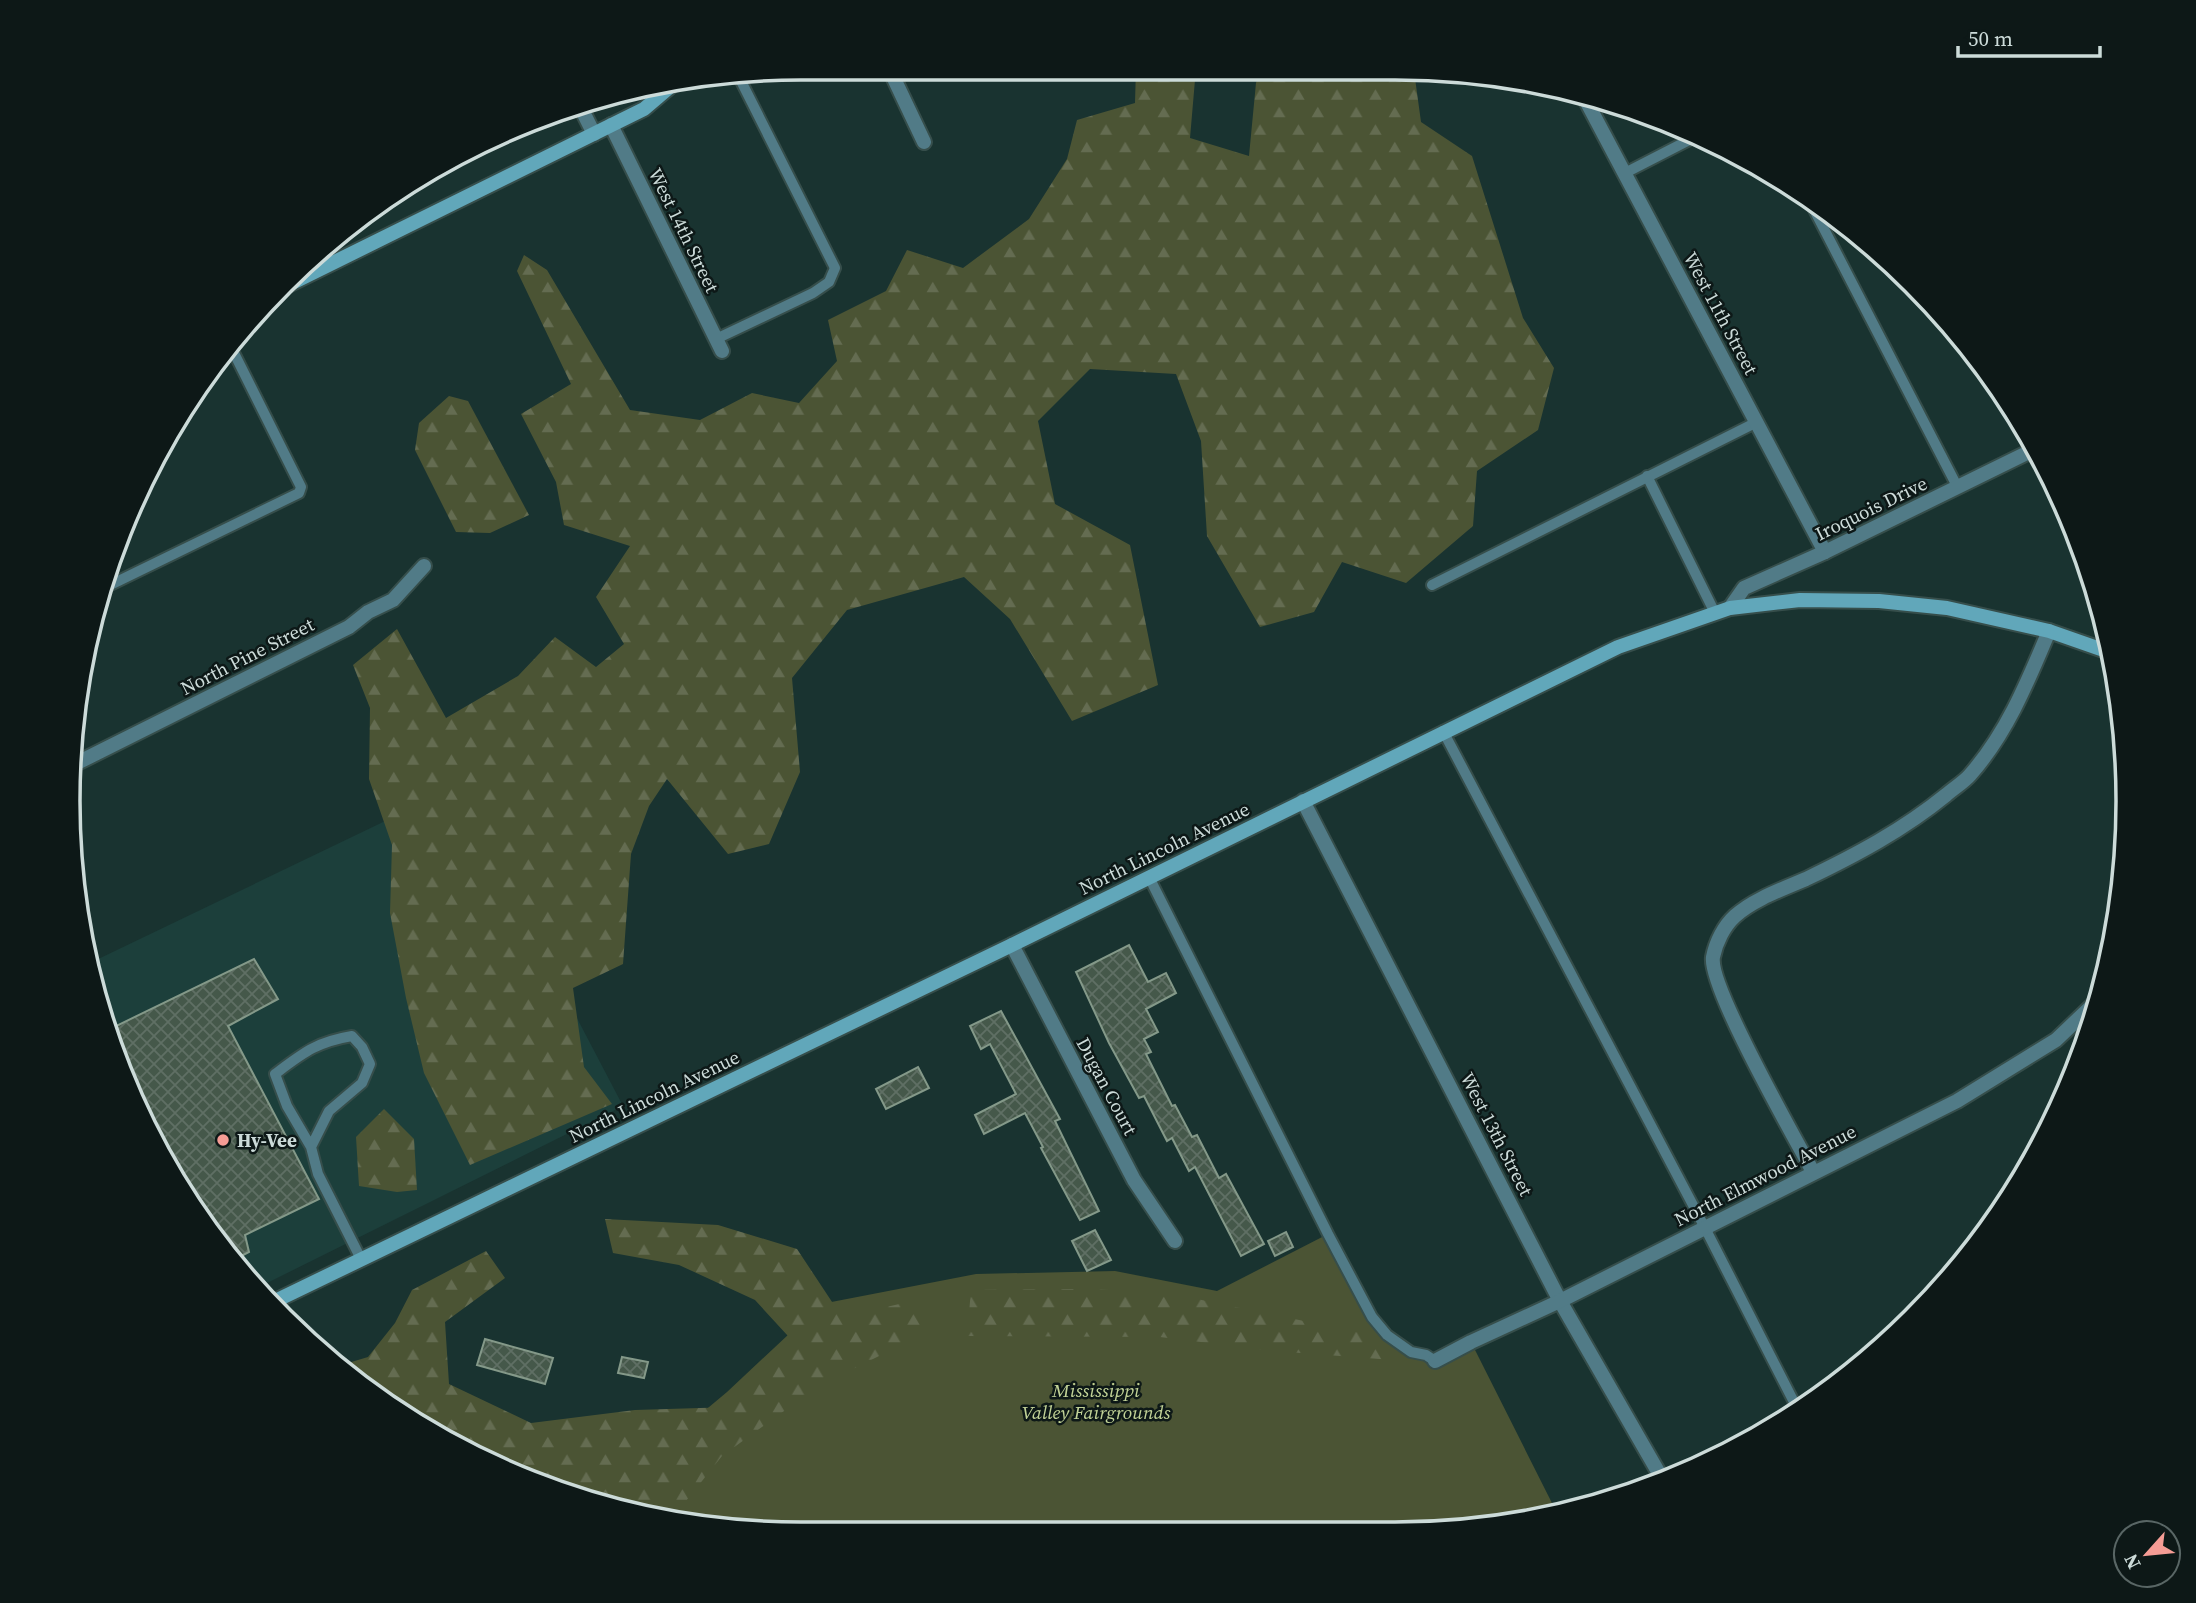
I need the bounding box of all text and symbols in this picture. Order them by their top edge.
scale bar [1958,14,2100,58]
text: 50 m [1968,24,2013,53]
street label: West 14th Street [643,163,726,297]
street label: West 11th Street [1678,247,1765,380]
street label: Iroquois Drive [1811,470,1931,546]
street label: North Pine Street [176,611,319,701]
street label: North Lincoln Avenue [1074,795,1254,901]
street label: Dugan Court [1070,1033,1144,1140]
street label: North Lincoln Avenue [564,1043,744,1149]
street label: West 13th Street [1455,1068,1540,1201]
street label: North Elmwood Avenue [1670,1118,1860,1232]
place label: Hy-Vee [237,1127,297,1153]
marker: Hy-Vee [215,1132,231,1148]
park label: Mississippi Valley Fairgrounds [1022,1377,1171,1425]
north arrow [2112,1519,2182,1589]
text: N [2117,1550,2147,1574]

